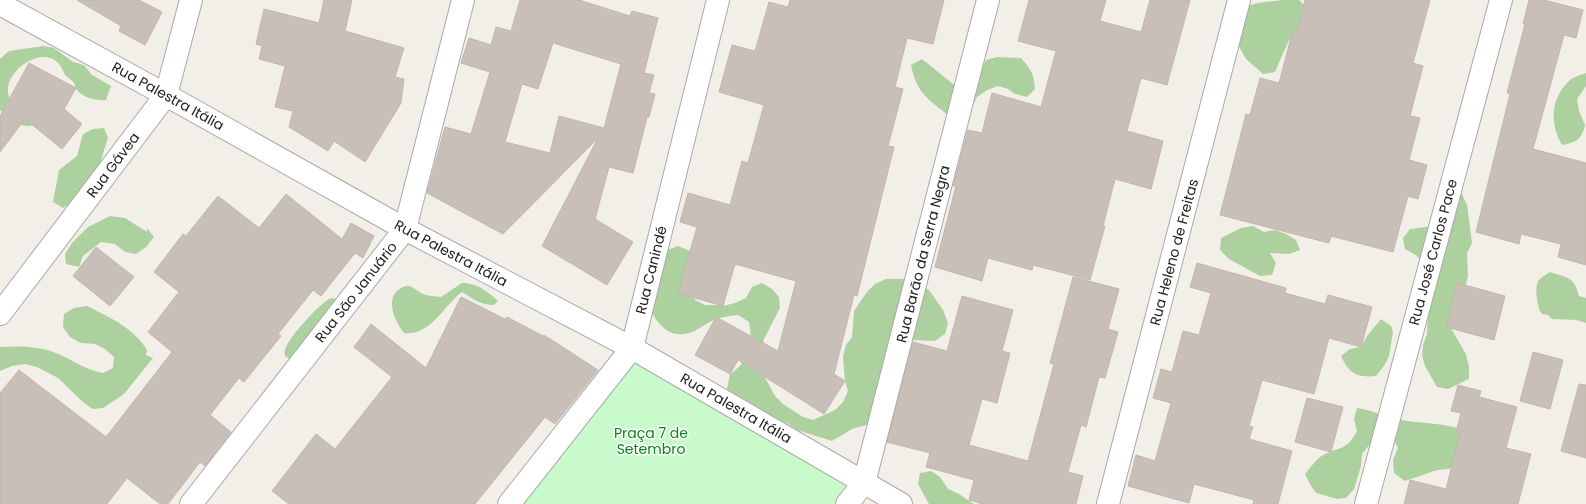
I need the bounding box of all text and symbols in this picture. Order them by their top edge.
street label: Rua Palestra Itália [108,57,228,135]
street label: Rua Gávea [82,128,144,202]
street label: Rua Barão da Serra Negra [891,163,955,345]
street label: Rua Heleno de Freitas [1145,176,1203,328]
street label: Rua José Carlos Pace [1404,176,1462,327]
street label: Rua Palestra Itália [391,215,511,291]
street label: Rua Canindé [630,223,672,316]
street label: Rua São Januário [310,237,402,347]
street label: Rua Palestra Itália [677,368,795,448]
park label: Praça 7 de Setembro [614,423,688,459]

